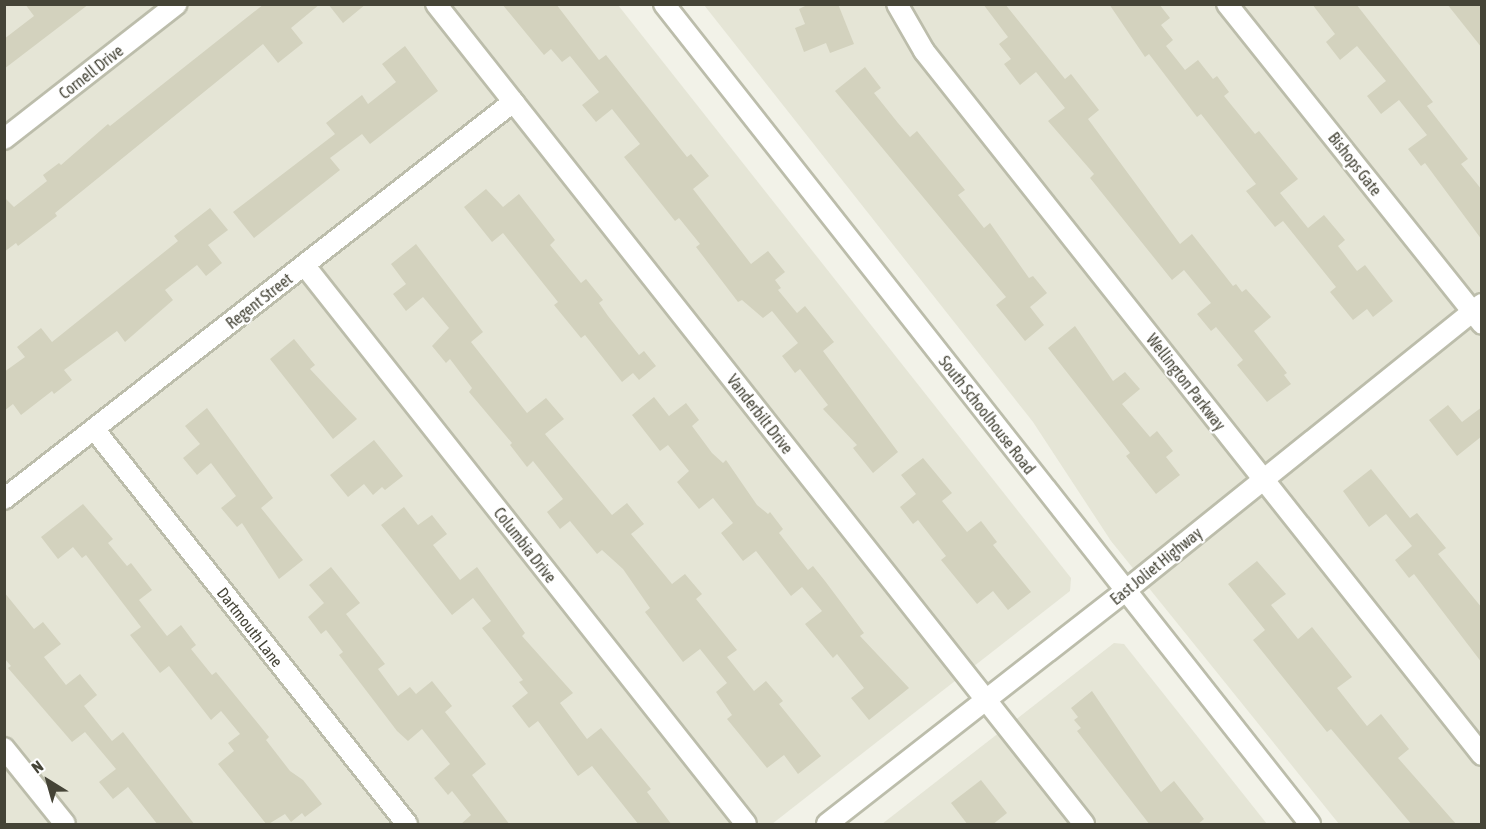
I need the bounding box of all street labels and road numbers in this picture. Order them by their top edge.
street label: Cornell Drive [55,41,127,103]
street label: Bishops Gate [1324,128,1386,200]
street label: Regent Street [222,269,296,333]
street label: Wellington Parkway [1142,330,1230,434]
street label: South Schoolhouse Road [935,352,1039,478]
street label: Vanderbilt Drive [723,370,797,458]
street label: Columbia Drive [490,504,560,586]
street label: East Joliet Highway [1106,523,1206,609]
street label: Dartmouth Lane [213,583,287,671]

